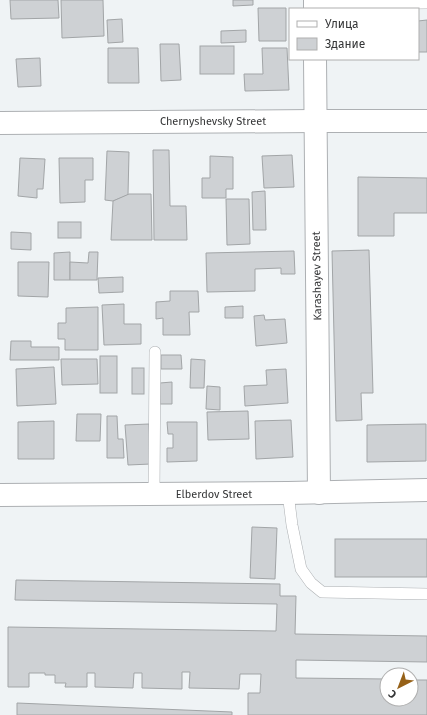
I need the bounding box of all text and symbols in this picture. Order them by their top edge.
legend [289,8,419,60]
text: Улица [325,17,359,31]
text: Здание [325,37,365,51]
street label: Chernyshevsky Street [160,115,266,128]
street label: Karashaуev Street [310,231,324,321]
street label: Elberdov Street [176,488,252,501]
north arrow [379,667,419,707]
text: С [385,687,399,701]

